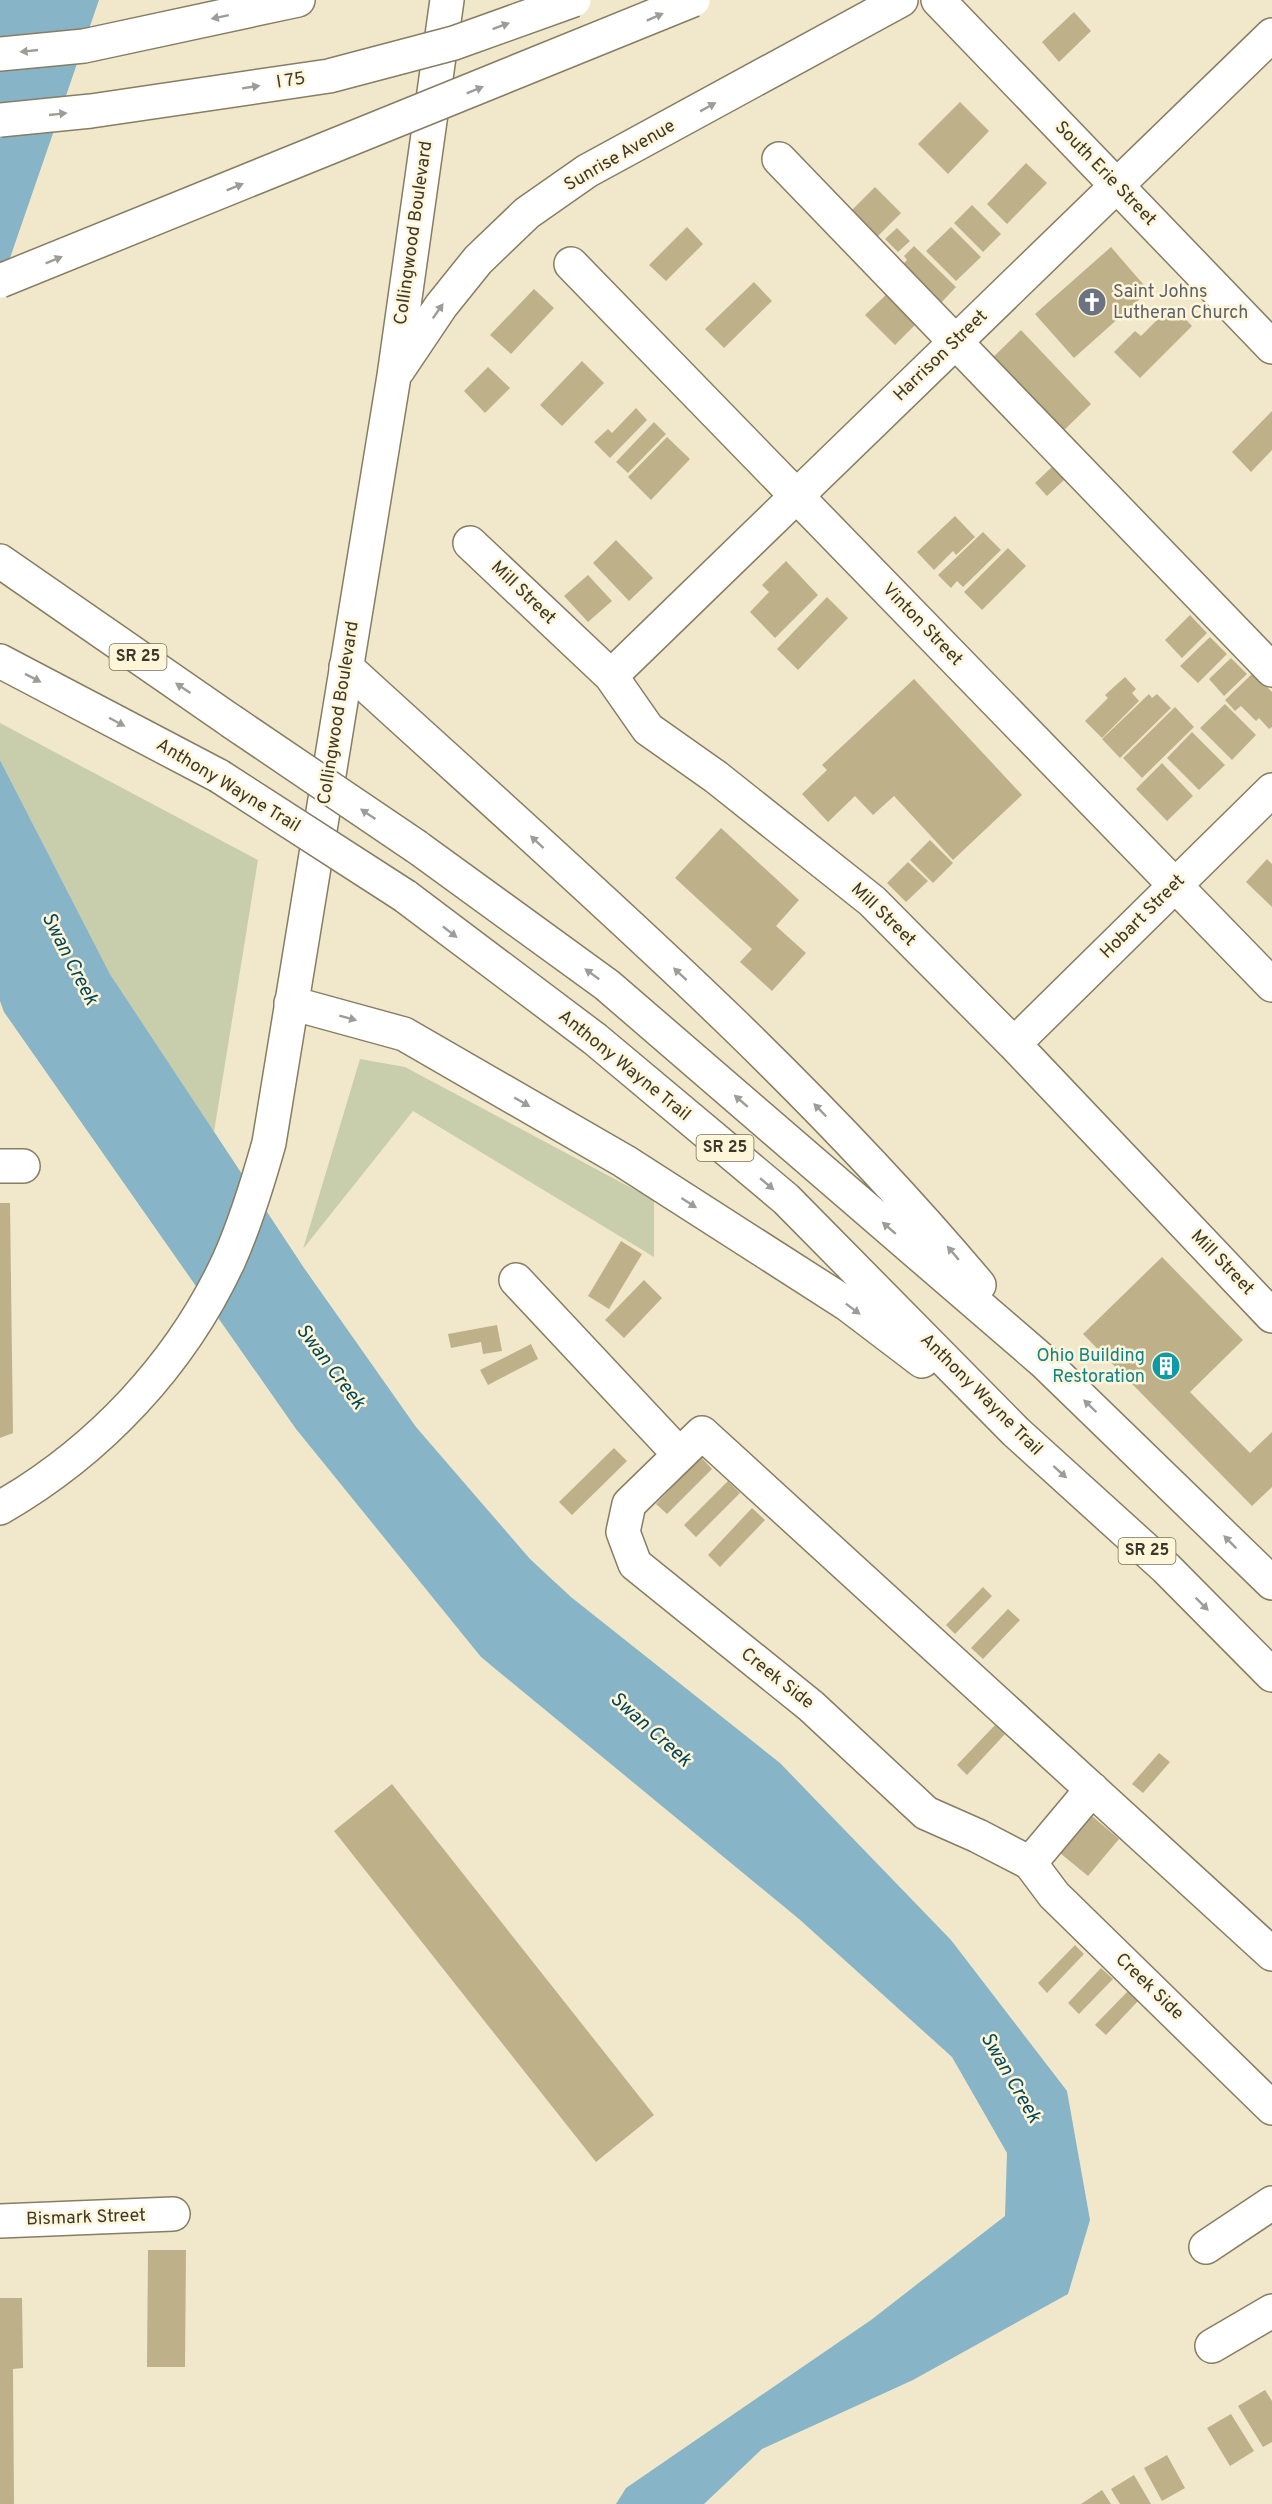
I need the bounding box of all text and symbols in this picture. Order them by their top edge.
one-way arrow [211,12,230,22]
one-way arrow [647,12,665,22]
one-way arrow [492,20,510,30]
one-way arrow [19,47,38,56]
street label: I 75 [275,67,307,95]
one-way arrow [242,83,261,92]
one-way arrow [466,85,484,95]
one-way arrow [699,102,716,112]
one-way arrow [49,109,68,119]
street label: Sunrise Avenue [560,115,680,197]
street label: South Erie Street [1049,117,1161,231]
street label: Collingwood Boulevard [390,140,438,326]
one-way arrow [227,182,245,192]
one-way arrow [46,255,64,265]
place label: Saint Johns Lutheran Church [1113,281,1248,325]
church icon: Saint Johns Lutheran Church [1076,286,1108,318]
one-way arrow [432,303,444,319]
street label: Harrison Street [889,305,993,407]
street label: Mill Street [485,556,561,630]
street label: Vinton Street [877,579,967,671]
street label: Collingwood Boulevard [313,620,365,806]
road number: SR 25 [110,644,166,670]
one-way arrow [24,673,41,683]
one-way arrow [175,683,191,694]
one-way arrow [109,717,126,727]
street label: Anthony Wayne Trail [152,734,304,838]
one-way arrow [361,808,377,820]
one-way arrow [530,836,545,849]
street label: Hobart Street [1096,870,1190,964]
street label: Mill Street [845,878,921,952]
water label: Swan Creek [35,908,104,1011]
one-way arrow [443,926,458,938]
one-way arrow [673,967,688,981]
one-way arrow [585,969,600,981]
street label: Anthony Wayne Trail [553,1005,695,1127]
one-way arrow [339,1014,357,1024]
one-way arrow [733,1094,749,1107]
one-way arrow [514,1097,530,1108]
one-way arrow [813,1103,827,1118]
road number: SR 25 [696,1135,754,1161]
one-way arrow [759,1177,774,1190]
one-way arrow [681,1197,697,1208]
one-way arrow [882,1222,897,1235]
street label: Mill Street [1185,1225,1259,1301]
one-way arrow [946,1245,959,1261]
one-way arrow [846,1302,861,1314]
water label: Swan Creek [289,1319,371,1416]
street label: Anthony Wayne Trail [915,1329,1047,1461]
place label: Ohio Building Restoration [1036,1345,1145,1389]
building icon: Ohio Building Restoration [1150,1350,1182,1382]
one-way arrow [1083,1399,1098,1413]
one-way arrow [1052,1465,1067,1478]
one-way arrow [1224,1535,1238,1549]
road number: SR 25 [1118,1538,1176,1564]
one-way arrow [1195,1597,1209,1611]
street label: Creek Side [736,1643,818,1715]
water label: Swan Creek [604,1687,697,1774]
street label: Creek Side [1110,1949,1188,2025]
water label: Swan Creek [974,2028,1047,2129]
street label: Bismark Street [26,2204,146,2232]

